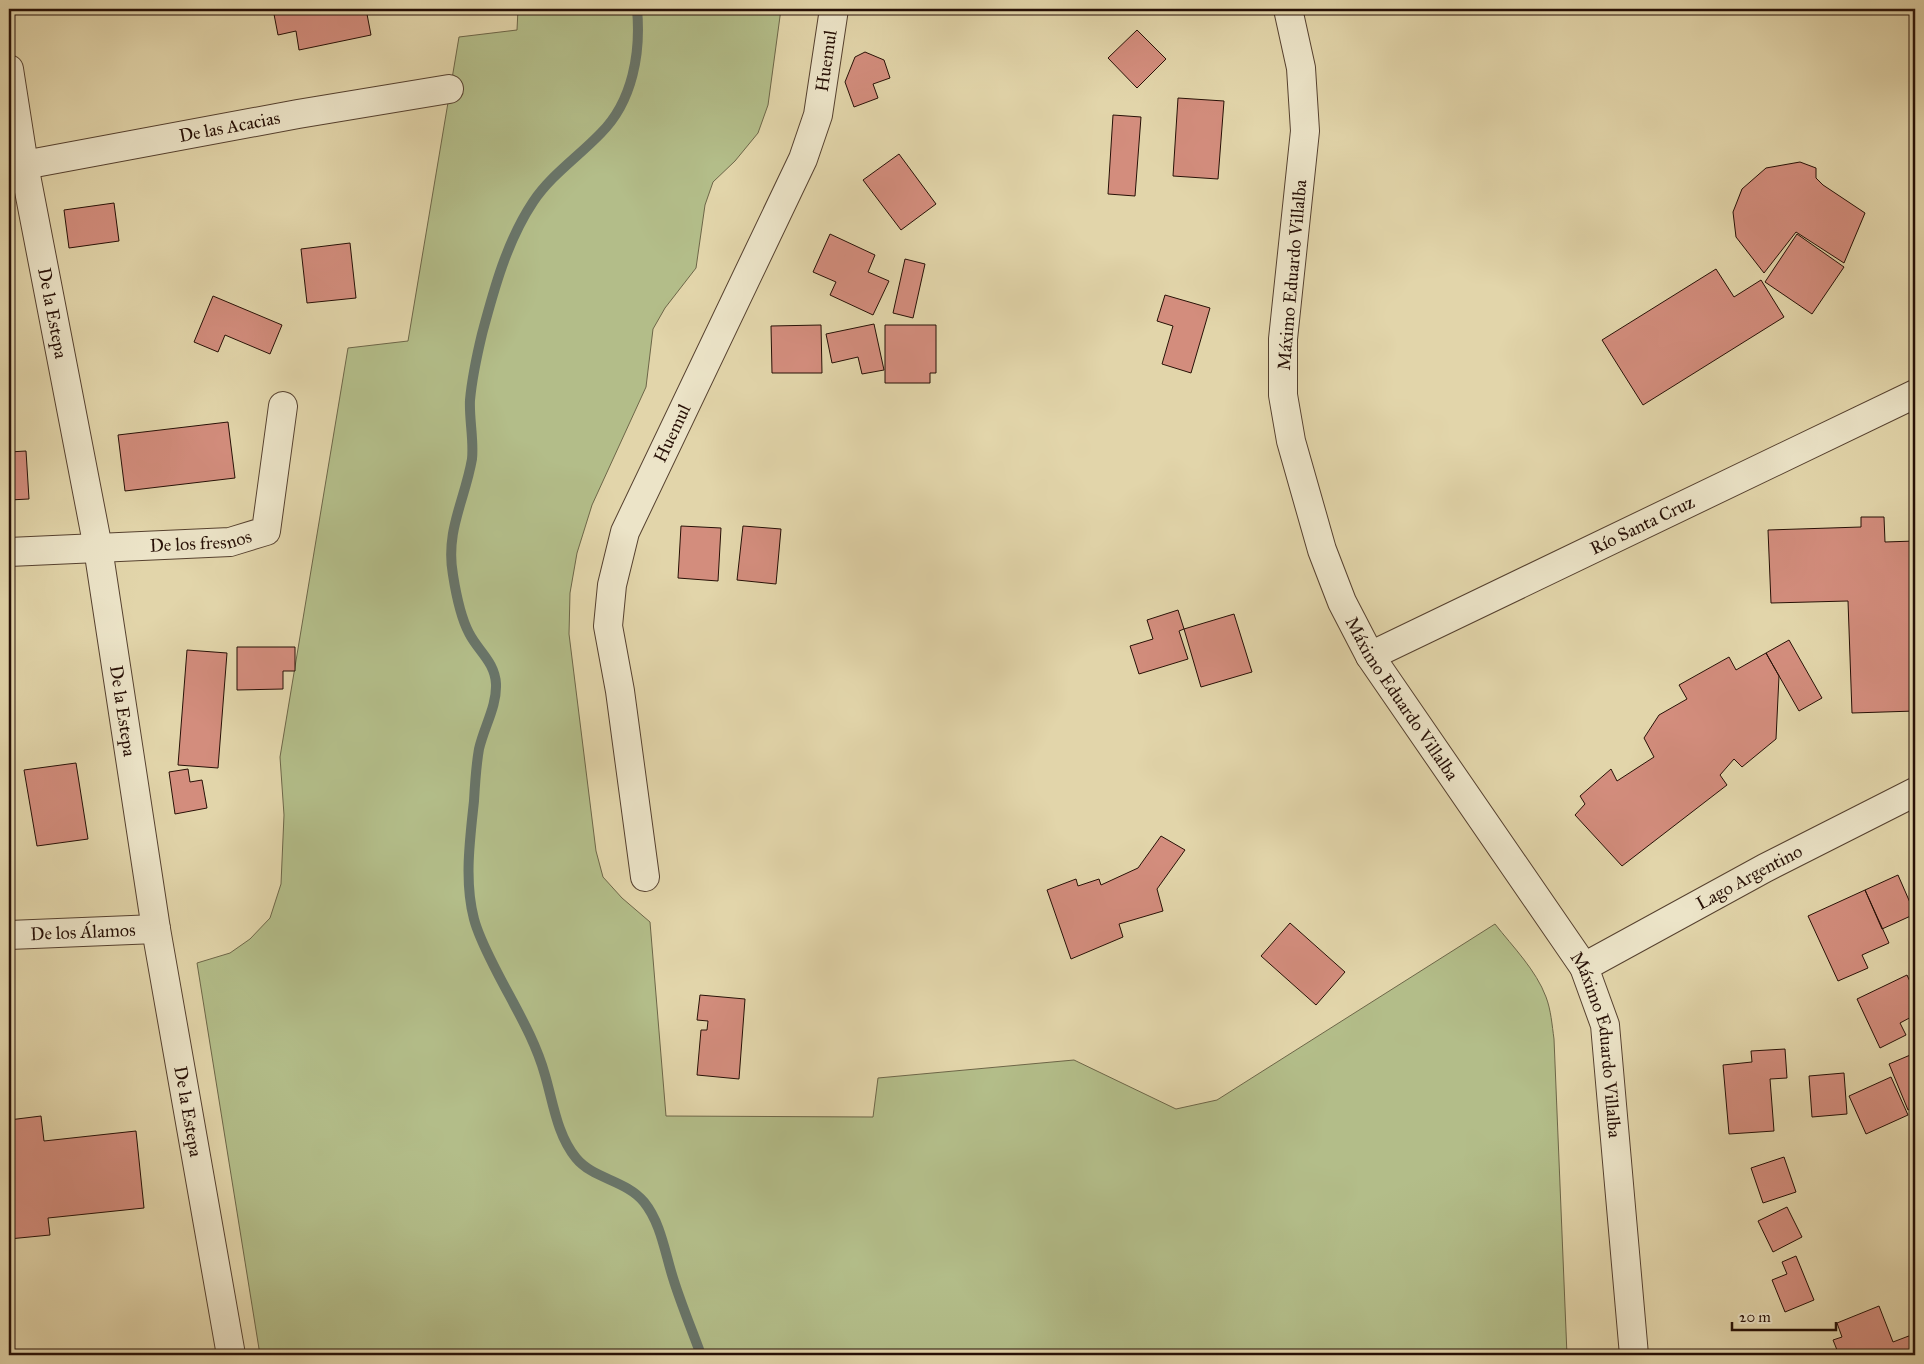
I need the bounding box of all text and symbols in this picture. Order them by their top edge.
street label: Huemul [811,29,842,93]
street label: De las Acacias [177,107,282,147]
street label: Máximo Eduardo Villalba [1273,178,1311,371]
street label: De la Estepa [33,266,72,361]
street label: Huemul [649,400,695,466]
street label: Río Santa Cruz [1586,491,1698,560]
street label: De los fresnos [149,525,254,557]
street label: Máximo Eduardo Villalba [1340,613,1463,785]
street label: De la Estepa [105,664,141,758]
street label: Lago Argentino [1692,840,1806,915]
street label: De los Álamos [30,919,136,945]
street label: Máximo Eduardo Villalba [1566,947,1626,1139]
street label: De la Estepa [169,1064,207,1159]
scale bar [1732,1299,1835,1331]
text: 20 m [1739,1308,1771,1326]

